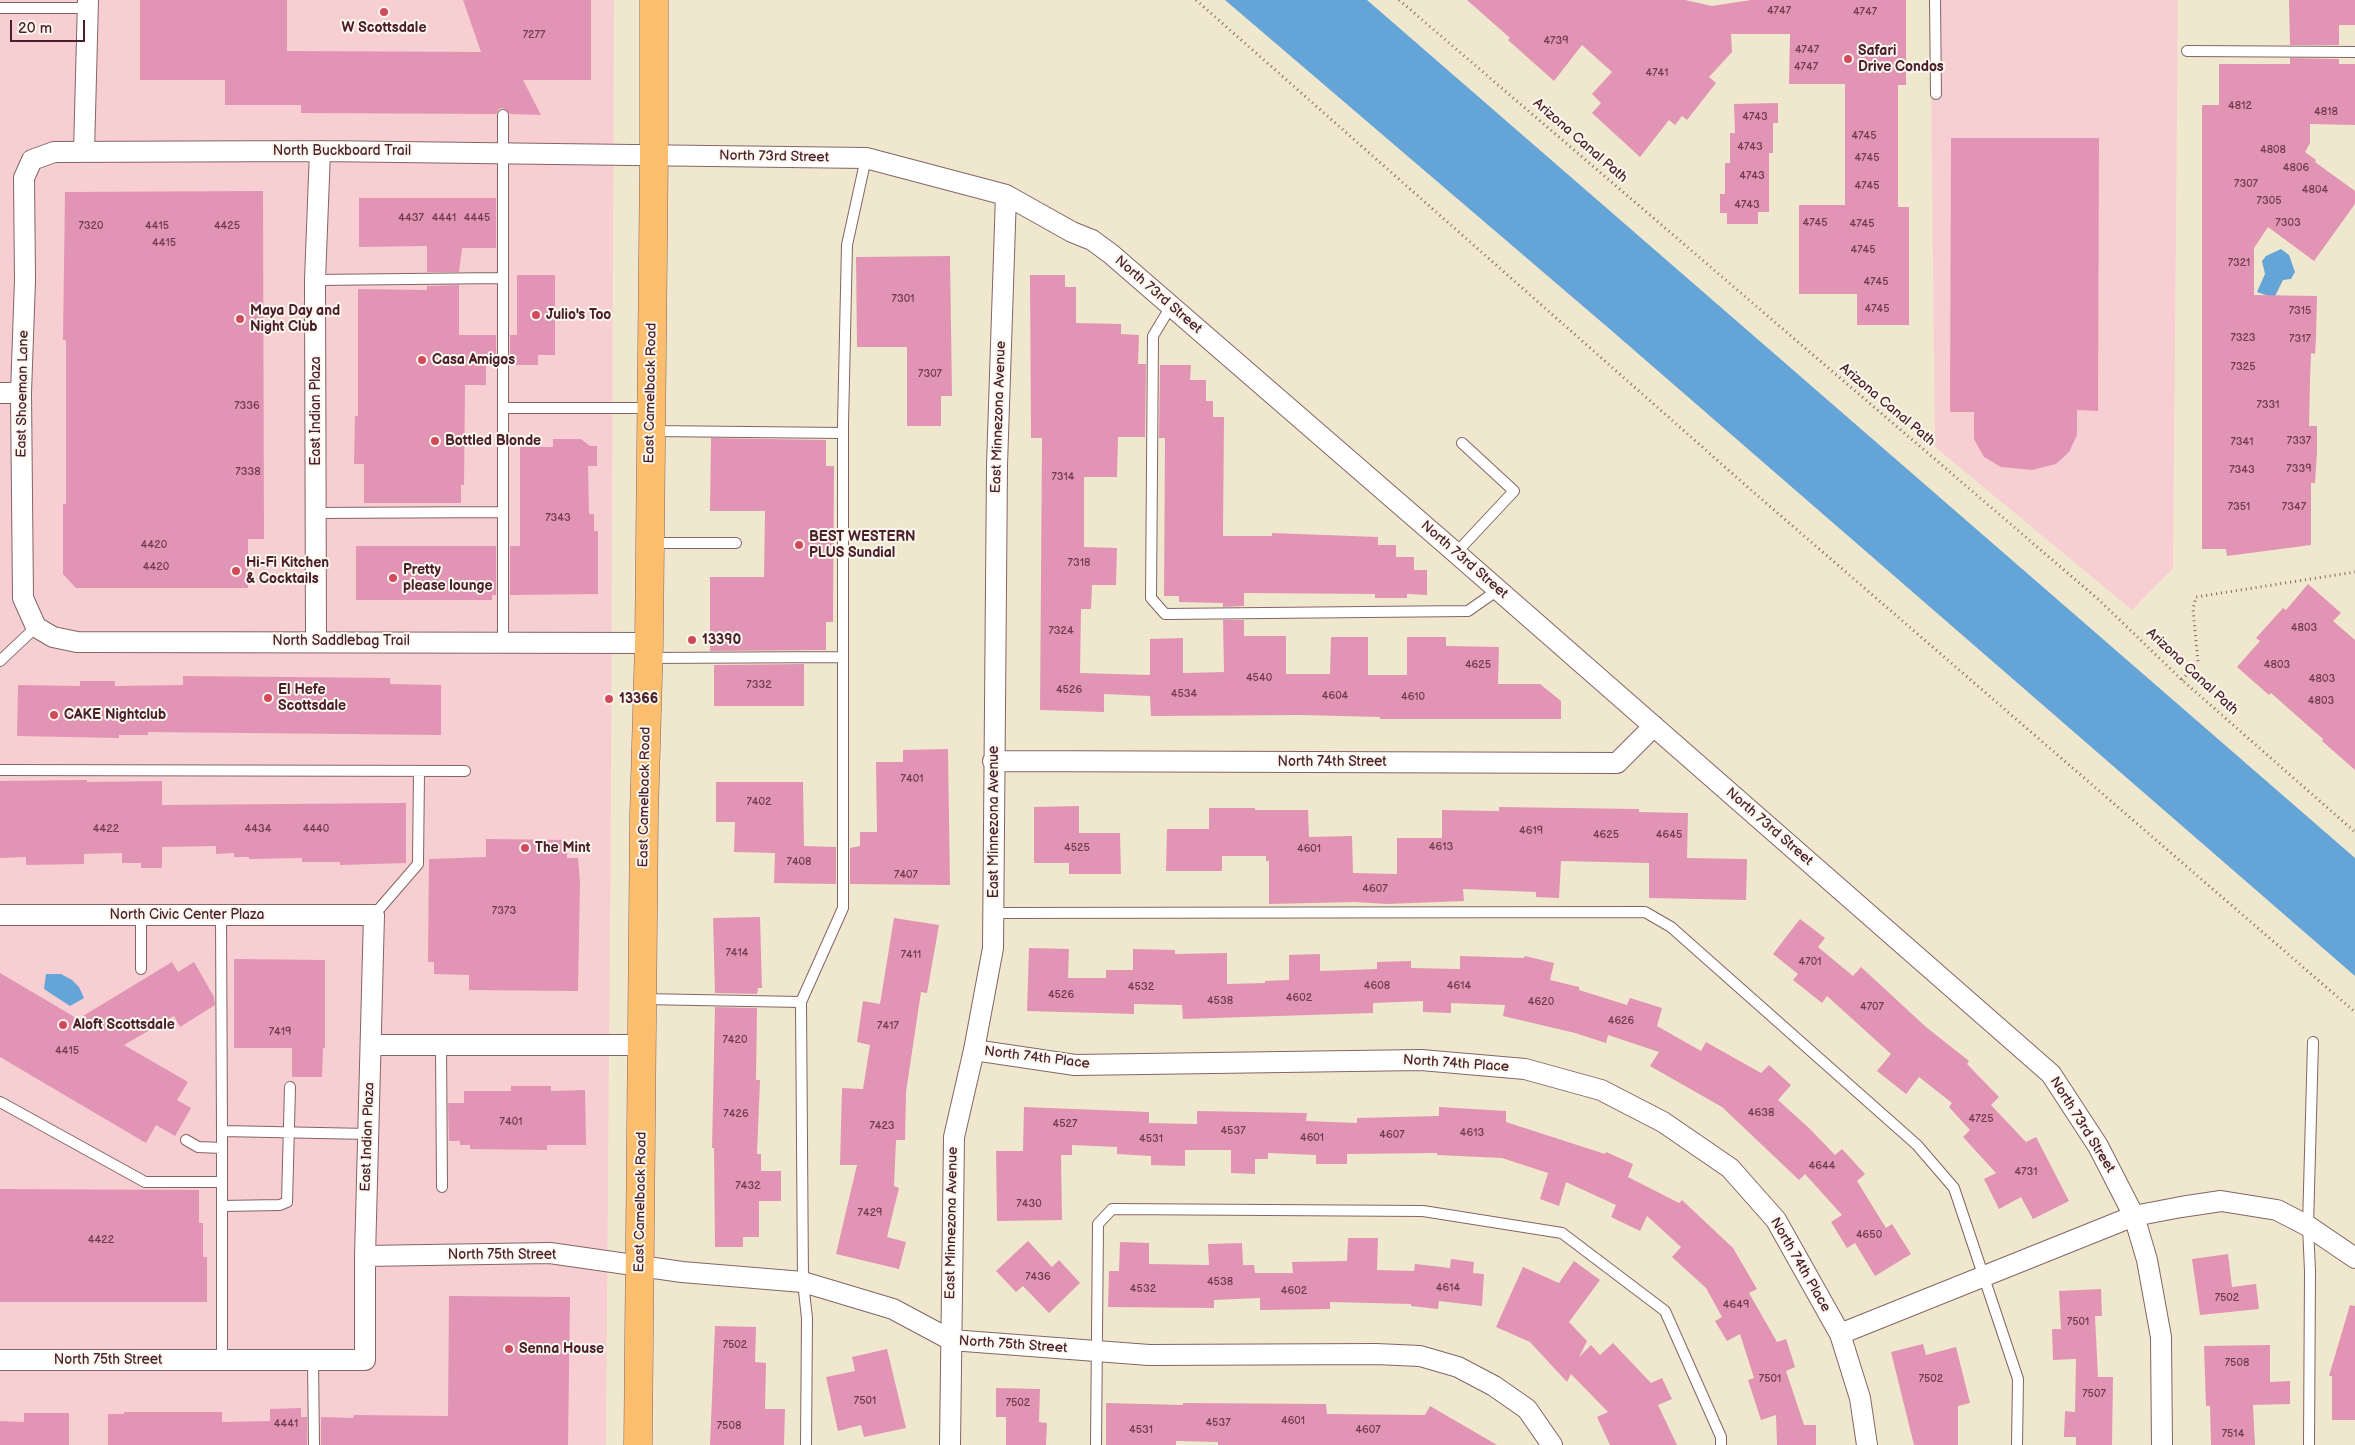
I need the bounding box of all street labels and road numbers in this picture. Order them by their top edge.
street label: Arizona Canal Path [1529,95,1631,187]
street label: North Buckboard Trail [273,143,411,159]
street label: North 73rd Street [719,148,829,166]
street label: North 73rd Street [1111,253,1205,337]
street label: East Camelback Road [641,322,661,464]
street label: East Shoeman Lane [13,330,33,458]
street label: East Minnezona Avenue [988,340,1010,494]
street label: East Indian Plaza [308,356,324,466]
street label: Arizona Canal Path [1836,360,1938,450]
street label: North 73rd Street [1417,518,1511,602]
street label: Arizona Canal Path [2142,625,2242,719]
street label: North Saddlebag Trail [272,633,410,649]
street label: East Camelback Road [635,726,655,868]
street label: East Minnezona Avenue [986,746,1002,898]
street label: North 74th Street [1277,754,1387,770]
street label: North 73rd Street [1722,785,1816,869]
street label: North Civic Center Plaza [110,907,264,923]
street label: North 74th Place [983,1043,1091,1073]
street label: North 74th Place [1402,1052,1510,1076]
street label: North 73rd Street [2046,1074,2118,1176]
street label: East Indian Plaza [358,1082,378,1192]
street label: East Camelback Road [631,1131,651,1273]
street label: East Minnezona Avenue [942,1147,962,1299]
street label: North 74th Place [1766,1215,1834,1315]
street label: North 75th Street [448,1247,556,1263]
street label: North 75th Street [958,1333,1068,1357]
street label: North 75th Street [54,1352,162,1368]

